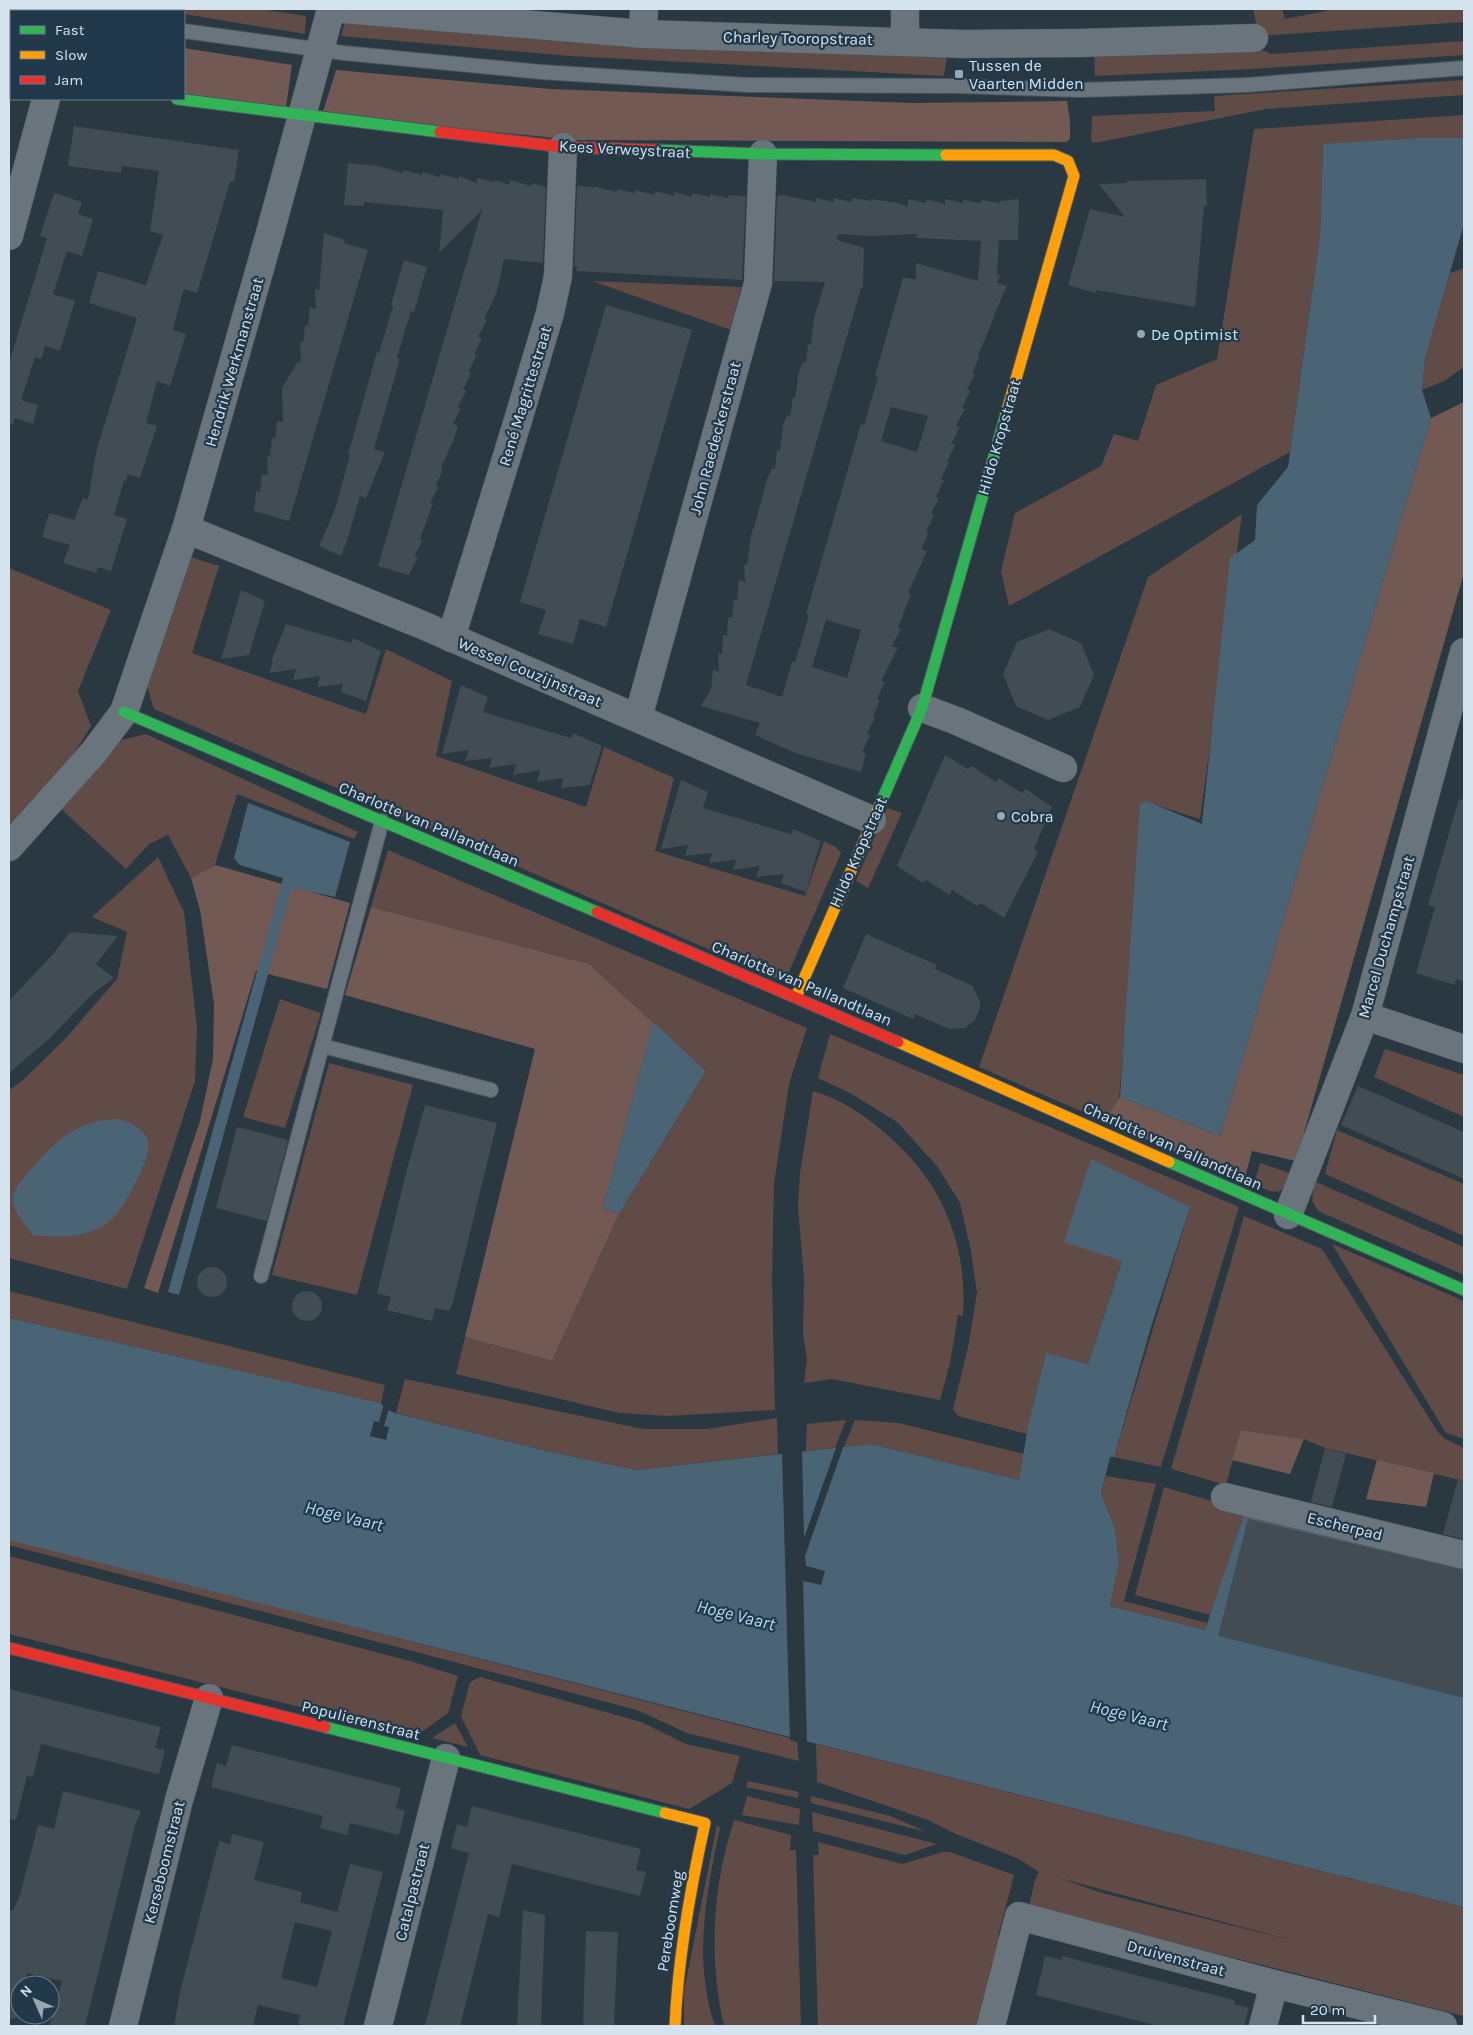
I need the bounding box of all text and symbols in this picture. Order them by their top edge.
legend [10,10,185,100]
text: Fast [55,21,85,39]
street label: Charley Tooropstraat [723,27,873,49]
text: Slow [55,46,87,64]
place label: Tussen de Vaarten Midden [969,56,1084,93]
marker: Tussen de Vaarten Midden [953,68,965,80]
text: Jam [55,71,83,89]
street label: Kees Verweystraat [559,136,691,162]
street label: Hendrik Werkmanstraat [201,275,267,449]
street label: René Magrittestraat [495,324,555,468]
place label: De Optimist [1151,325,1238,344]
marker: De Optimist [1135,328,1147,340]
street label: John Raedeckerstraat [685,359,745,517]
street label: Hildo Kropstraat [973,377,1025,497]
street label: Wessel Couzijnstraat [455,633,605,711]
street label: Charlotte van Pallandtlaan [336,777,522,871]
street label: Hildo Kropstraat [825,794,891,910]
place label: Cobra [1011,807,1054,826]
marker: Cobra [995,810,1007,822]
street label: Marcel Duchampstraat [1354,854,1418,1020]
street label: Charlotte van Pallandtlaan [709,936,895,1030]
street label: Charlotte van Pallandtlaan [1081,1098,1265,1194]
water label: Hoge Vaart [303,1496,386,1537]
street label: Escherpad [1305,1507,1385,1545]
water label: Hoge Vaart [695,1595,778,1636]
water label: Hoge Vaart [1088,1695,1171,1736]
street label: Populierenstraat [300,1696,422,1744]
street label: Kerseboomstraat [140,1799,188,1925]
street label: Catalpastraat [391,1841,433,1943]
street label: Pereboomweg [653,1869,687,1973]
street label: Druivenstraat [1125,1936,1227,1980]
north arrow [10,1975,60,2025]
text: N [17,1982,36,2001]
scale bar [1303,1992,1376,2024]
text: 20 m [1310,2001,1345,2019]

